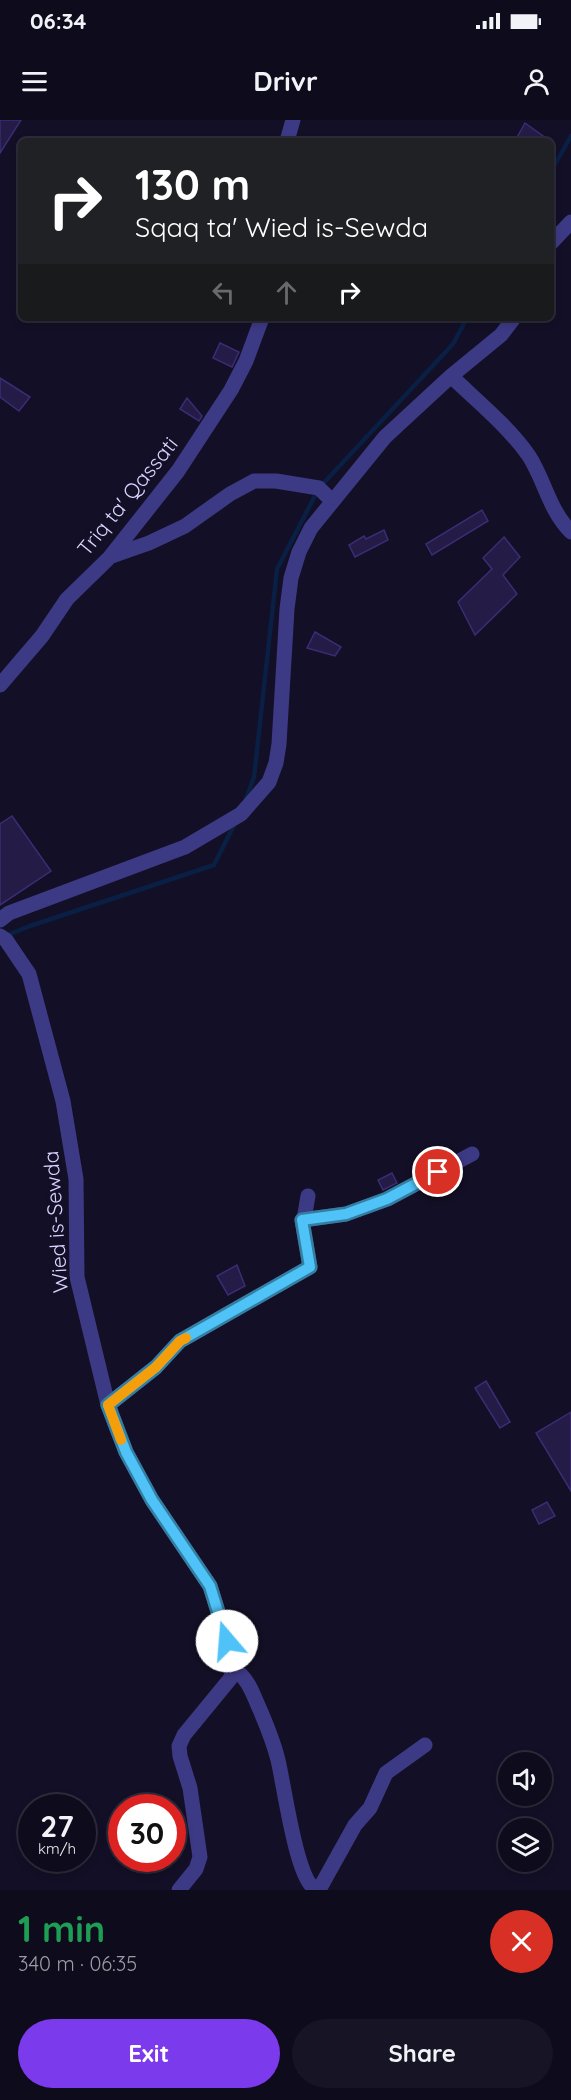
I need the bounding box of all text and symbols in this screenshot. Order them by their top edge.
text: 06:34 [30,7,86,35]
text: Drivr [253,64,318,98]
icon: menu [18,65,51,98]
icon: person [520,65,553,98]
text: 130 m [135,158,250,211]
icon: right [36,162,114,240]
text: Sqaq ta' Wied is-Sewda [135,210,428,244]
icon: left [207,276,240,309]
icon: ahead [270,276,303,309]
icon: right [333,276,366,309]
street label: Triq ta' Qassati [71,431,183,561]
pin [412,1146,463,1197]
street label: Wied is-Sewda [37,1150,73,1294]
icon: arrive [421,1155,454,1188]
position arrow [195,1609,259,1673]
map controls [498,1752,552,1872]
button: sound [498,1752,552,1806]
speed limit sign: 30 [108,1794,186,1872]
text: 27 [40,1807,74,1845]
button: layers [498,1818,552,1872]
text: km/h [38,1839,76,1858]
text: 1 min [18,1906,105,1951]
button: close [490,1910,553,1973]
text: 340 m · 06:35 [18,1951,137,1976]
button: Exit [18,2019,280,2088]
button: Share [292,2019,553,2088]

